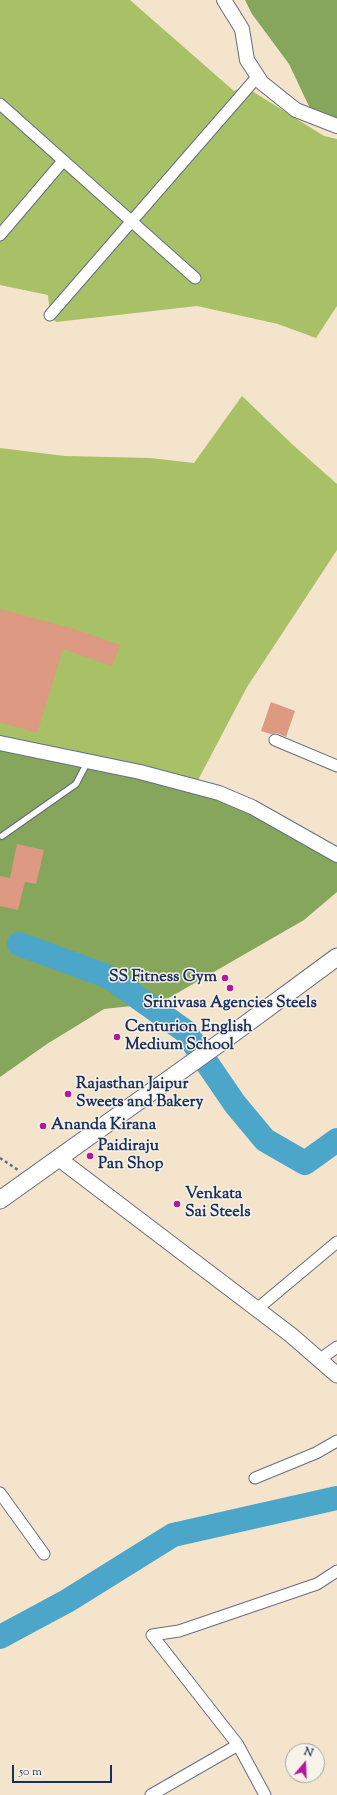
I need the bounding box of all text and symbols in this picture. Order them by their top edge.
place label: SS Fitness Gym [109,968,217,988]
marker: SS Fitness Gym [220,973,230,983]
marker: Srinivasa Agencies Steels [225,983,235,993]
place label: Srinivasa Agencies Steels [143,994,317,1014]
place label: Centurion English Medium School [125,1018,252,1056]
marker: Centurion English Medium School [112,1032,122,1042]
place label: Rajasthan Jaipur Sweets and Bakery [76,1075,203,1113]
marker: Rajasthan Jaipur Sweets and Bakery [63,1089,73,1099]
place label: Ananda Kirana [51,1116,156,1136]
marker: Ananda Kirana [38,1121,48,1131]
place label: Paidiraju Pan Shop [98,1137,163,1175]
marker: Paidiraju Pan Shop [85,1151,95,1161]
place label: Venkata Sai Steels [185,1185,250,1223]
marker: Venkata Sai Steels [172,1199,182,1209]
north arrow [285,1743,325,1783]
text: N [302,1744,315,1762]
scale bar [14,1757,114,1783]
text: 50 m [19,1763,42,1781]

